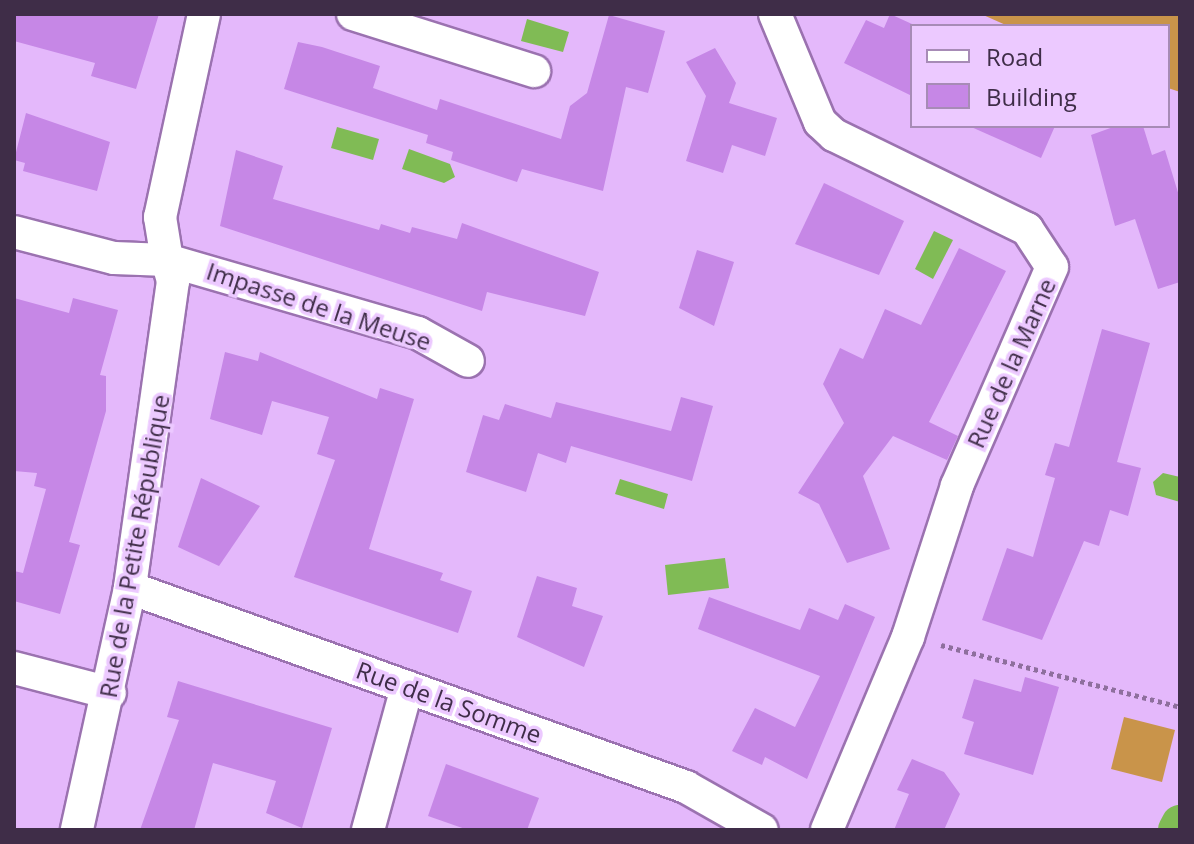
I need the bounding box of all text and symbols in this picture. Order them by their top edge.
legend [910,24,1170,128]
text: Road [986,40,1043,73]
text: Building [986,80,1077,113]
street label: Impasse de la Meuse [203,256,435,356]
street label: Rue de la Marne [961,274,1061,452]
street label: Rue de la Petite République [93,392,175,700]
street label: Rue de la Somme [353,655,545,749]

